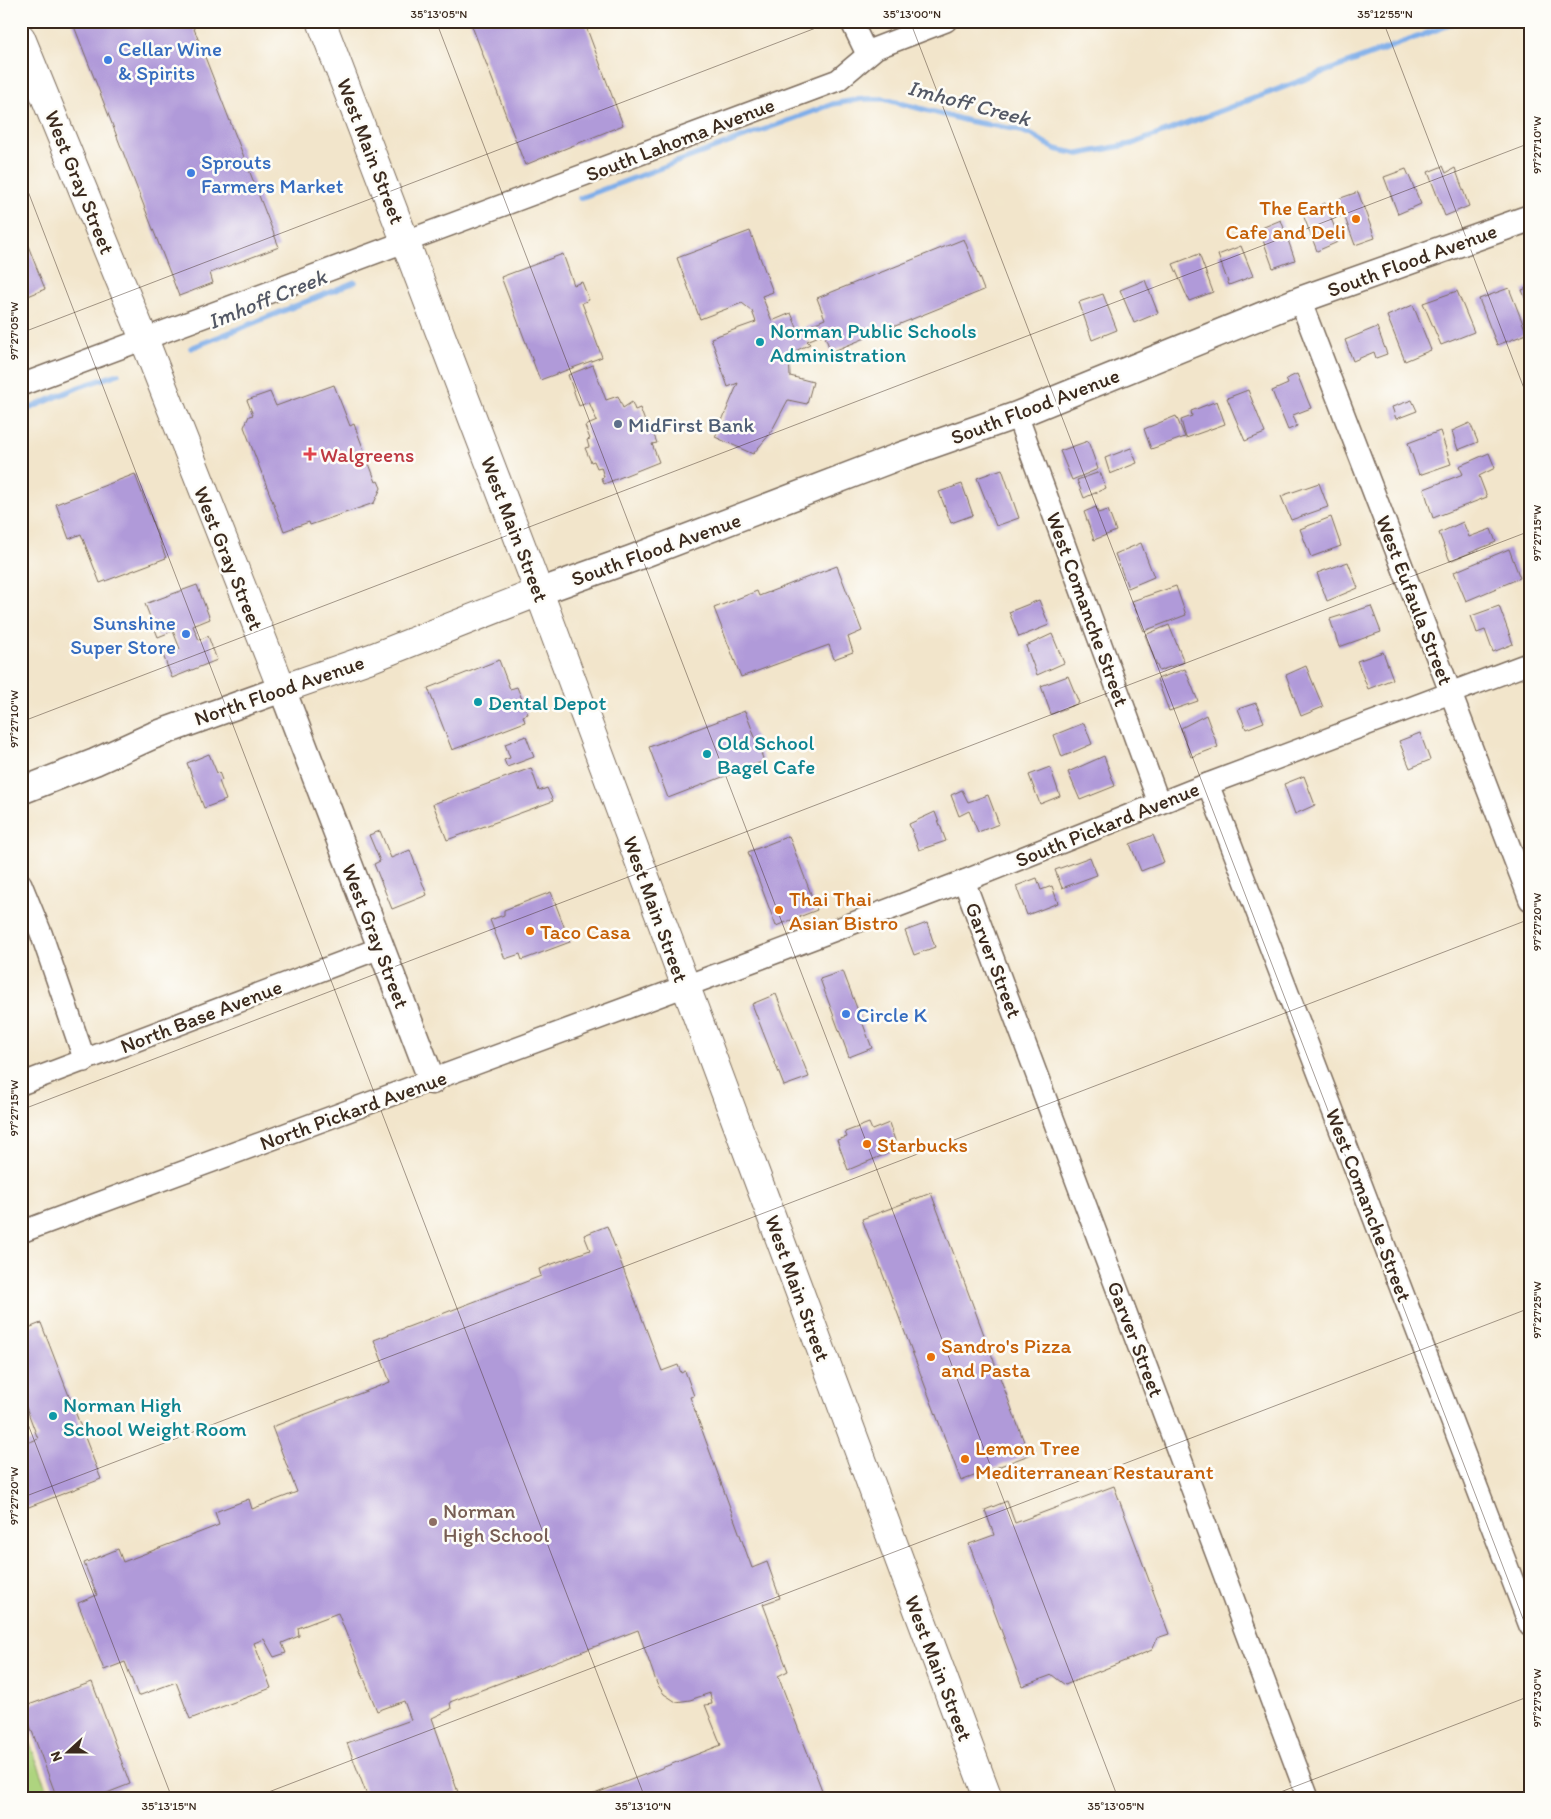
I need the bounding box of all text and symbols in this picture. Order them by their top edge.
text: 35°13'05"N [411,7,467,21]
text: 35°13'00"N [883,7,941,21]
text: 35°12'55"N [1357,7,1413,21]
place label: Cellar Wine & Spirits [118,36,222,85]
marker: Cellar Wine & Spirits [102,54,114,66]
water label: Imhoff Creek [905,74,1035,133]
street label: West Main Street [332,75,410,227]
street label: South Lahoma Avenue [582,91,778,187]
street label: West Gray Street [40,106,120,258]
text: 97°27'10"W [1530,116,1544,174]
place label: Sprouts Farmers Market [201,149,344,198]
marker: Sprouts Farmers Market [185,167,197,179]
place label: The Earth Cafe and Deli [1226,195,1347,244]
marker: The Earth Cafe and Deli [1350,213,1362,225]
street label: South Flood Avenue [1324,218,1500,302]
water label: Imhoff Creek [204,262,332,335]
text: 97°27'05"W [7,302,21,360]
place label: Norman Public Schools Administration [770,318,977,367]
marker: Norman Public Schools Administration [754,336,766,348]
street label: South Flood Avenue [947,362,1123,450]
place label: MidFirst Bank [628,412,755,437]
marker: MidFirst Bank [612,418,624,430]
place label: Walgreens [320,442,414,467]
marker: Walgreens [304,448,316,460]
street label: West Main Street [476,453,554,605]
street label: West Gray Street [189,482,269,634]
text: 97°27'15"W [1530,505,1544,561]
street label: South Flood Avenue [568,507,744,591]
street label: West Comanche Street [1041,508,1135,710]
street label: West Eufaula Street [1371,512,1459,688]
place label: Sunshine Super Store [70,610,176,659]
marker: Sunshine Super Store [180,628,192,640]
street label: North Flood Avenue [191,649,367,731]
text: 97°27'10"W [7,690,21,748]
place label: Dental Depot [488,690,607,715]
marker: Dental Depot [472,696,484,708]
place label: Old School Bagel Cafe [717,730,815,779]
marker: Old School Bagel Cafe [701,748,713,760]
street label: South Pickard Avenue [1011,776,1203,872]
street label: West Main Street [618,832,694,986]
street label: West Gray Street [337,860,415,1012]
place label: Thai Thai Asian Bistro [789,886,898,935]
text: 97°27'20"W [1530,893,1544,951]
street label: Garver Street [960,898,1028,1022]
marker: Thai Thai Asian Bistro [773,904,785,916]
place label: Taco Casa [540,919,631,944]
marker: Taco Casa [524,925,536,937]
street label: North Base Avenue [116,974,286,1058]
place label: Circle K [856,1002,927,1027]
marker: Circle K [840,1008,852,1020]
street label: North Pickard Avenue [256,1065,450,1155]
text: 97°27'15"W [7,1080,21,1136]
street label: West Comanche Street [1321,1105,1417,1305]
place label: Starbucks [877,1132,968,1157]
marker: Starbucks [861,1138,873,1150]
street label: West Main Street [760,1211,836,1365]
street label: Garver Street [1102,1277,1170,1401]
text: 97°27'25"W [1530,1281,1544,1339]
place label: Sandro's Pizza and Pasta [941,1333,1071,1382]
marker: Sandro's Pizza and Pasta [925,1351,937,1363]
place label: Norman High School Weight Room [63,1392,247,1441]
marker: Norman High School Weight Room [47,1410,59,1422]
place label: Lemon Tree Mediterranean Restaurant [975,1435,1214,1484]
marker: Lemon Tree Mediterranean Restaurant [959,1453,971,1465]
text: 97°27'20"W [7,1467,21,1525]
place label: Norman High School [443,1498,550,1547]
marker: Norman High School [427,1516,439,1528]
street label: West Main Street [900,1592,978,1744]
text: 97°27'30"W [1530,1669,1544,1727]
north arrow [42,1726,92,1776]
text: N [47,1749,66,1764]
text: 35°13'15"N [141,1799,197,1813]
text: 35°13'10"N [615,1799,671,1813]
text: 35°13'05"N [1088,1799,1144,1813]

